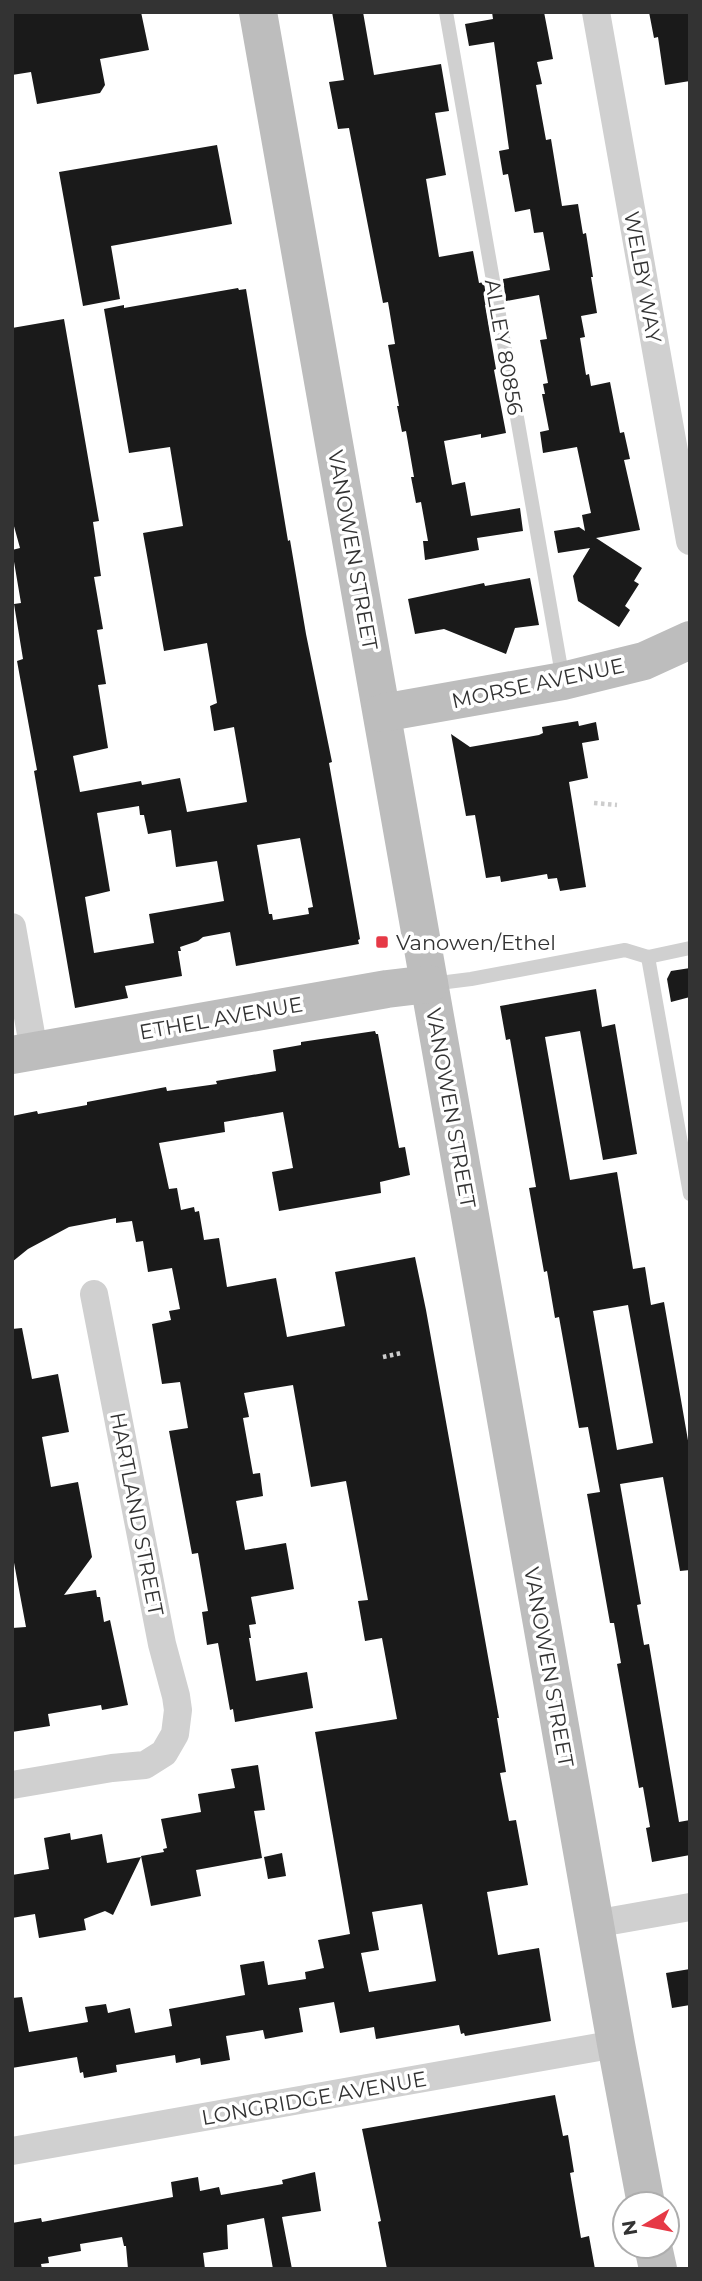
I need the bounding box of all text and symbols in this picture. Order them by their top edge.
street label: WELBY WAY [619,209,667,345]
street label: ALLEY 80856 [480,277,528,417]
street label: VANOWEN STREET [323,448,383,652]
street label: MORSE AVENUE [449,652,627,714]
place label: Vanowen/Ethel [396,930,556,955]
marker: Vanowen/Ethel [374,934,390,950]
street label: ETHEL AVENUE [137,991,305,1045]
street label: VANOWEN STREET [421,1006,481,1210]
street label: HARTLAND STREET [105,1410,169,1618]
street label: VANOWEN STREET [519,1565,579,1769]
street label: LONGRIDGE AVENUE [200,2066,428,2130]
north arrow [611,2190,681,2260]
text: N [617,2218,642,2237]

